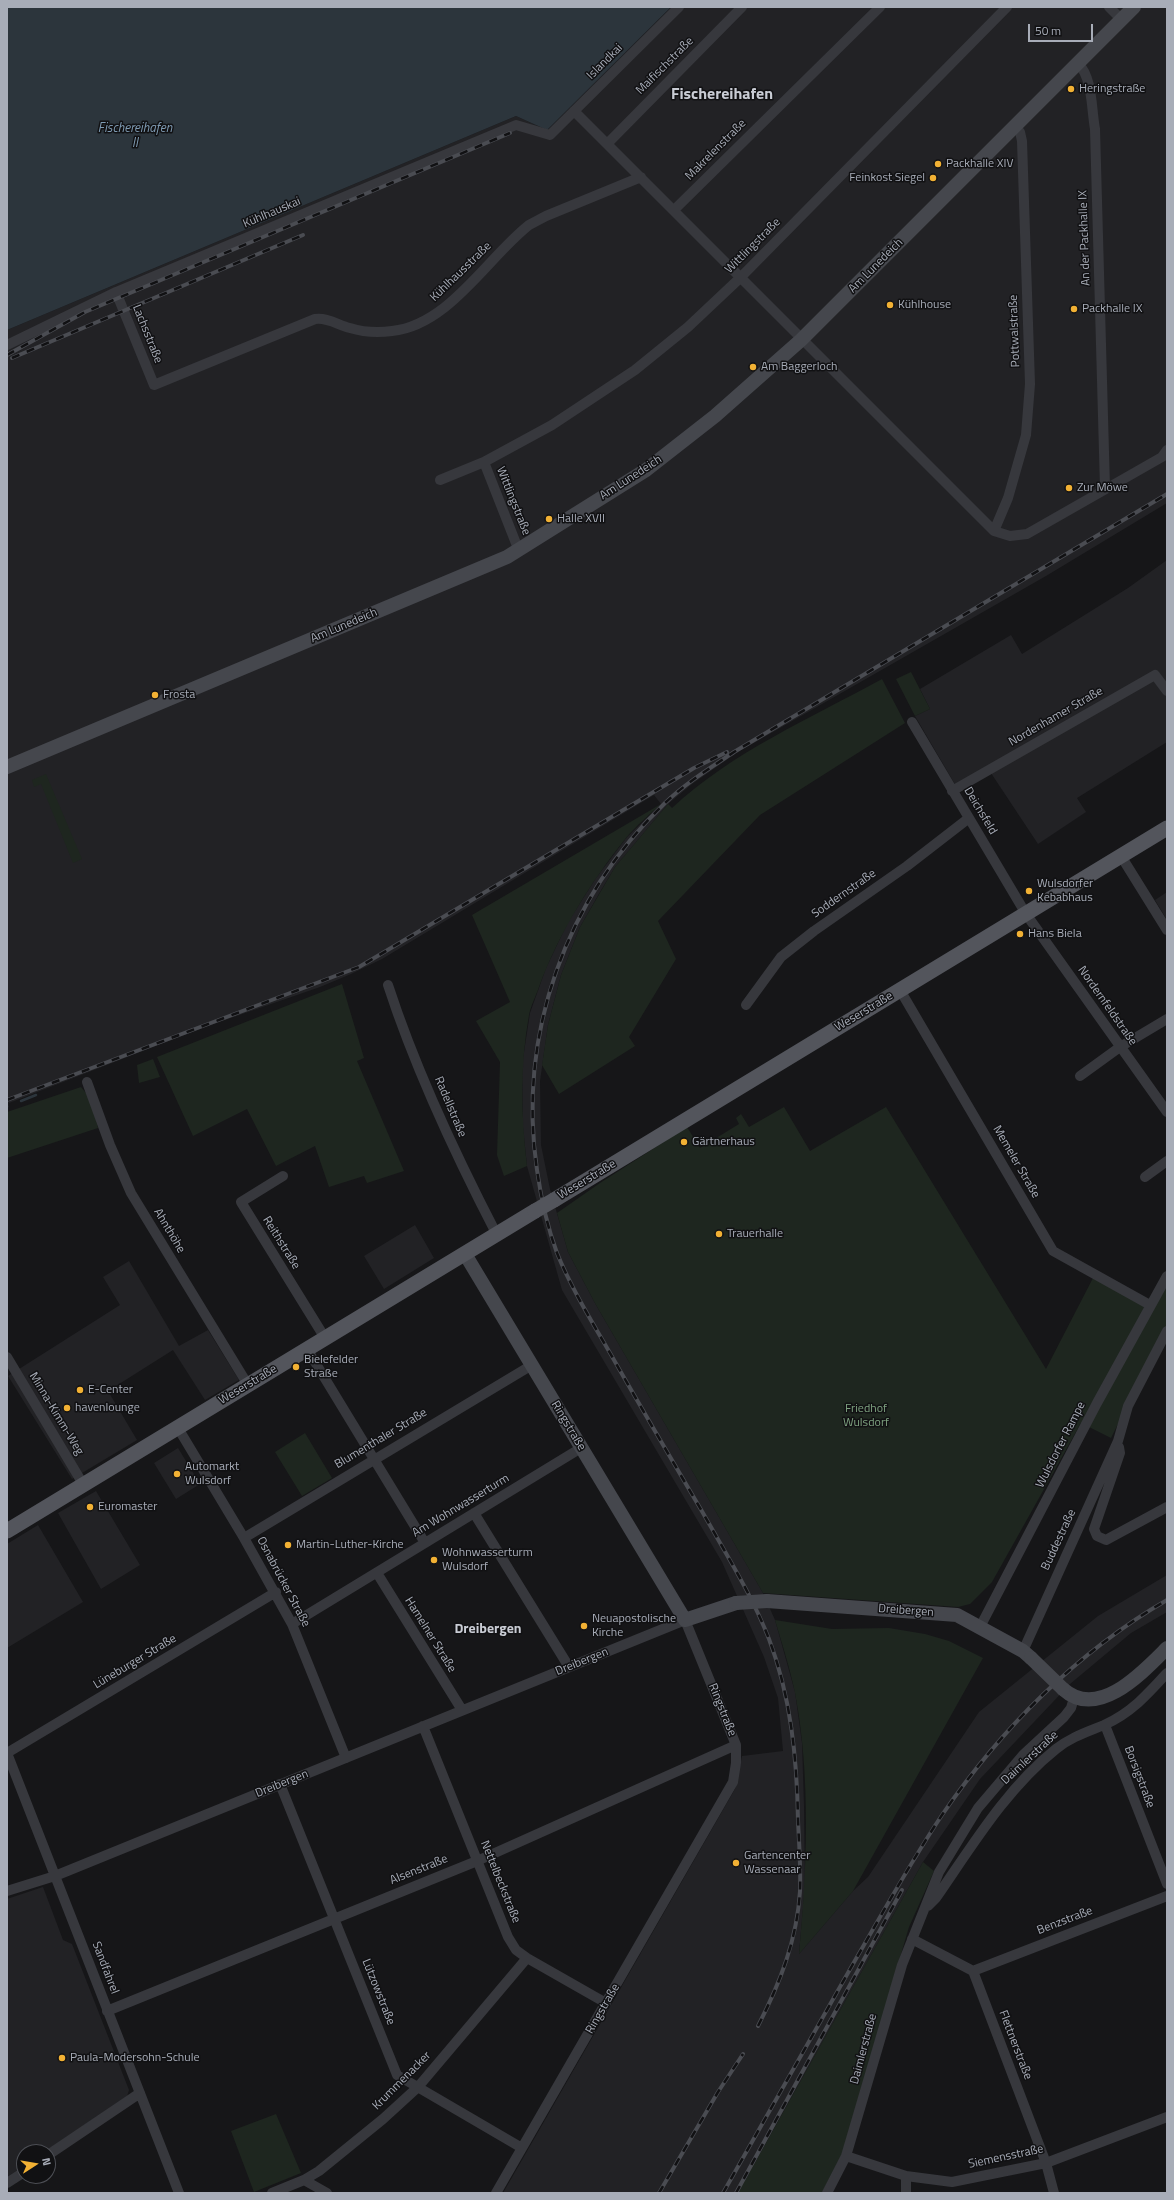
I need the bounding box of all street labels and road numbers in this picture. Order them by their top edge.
street label: Maifischstraße [633,34,697,98]
street label: Islandkai [584,41,626,83]
street label: Makrelenstraße [683,117,749,183]
street label: An der Packhalle IX [1076,190,1094,286]
street label: Kühlhauskai [241,194,303,232]
street label: Wittlingstraße [722,215,784,277]
street label: Am Lunedeich [846,236,906,296]
street label: Kühlhausstraße [427,239,495,305]
street label: Pottwalstraße [1007,294,1023,368]
street label: Lachsstraße [129,303,165,365]
street label: Am Lunedeich [597,453,665,503]
street label: Wittlingstraße [493,465,533,537]
street label: Am Lunedeich [308,605,380,647]
street label: Nordenhamer Straße [1006,684,1106,750]
street label: Deichsfeld [960,785,1000,837]
street label: Soddernstraße [809,867,879,921]
street label: Nordernfeldstraße [1074,964,1140,1048]
street label: Weserstraße [832,989,896,1035]
street label: Radellstraße [431,1075,469,1139]
street label: Memeler Straße [989,1123,1043,1201]
street label: Weserstraße [555,1157,619,1203]
street label: Ahnthöhe [150,1206,188,1256]
street label: Reithstraße [259,1214,303,1272]
street label: Weserstraße [216,1362,280,1408]
street label: Minna-Kimm-Weg [26,1370,86,1458]
street label: Ringstraße [548,1398,588,1454]
street label: Wulsdorfer Rampe [1033,1400,1089,1490]
street label: Blumenthaler Straße [332,1406,430,1472]
street label: Am Wohnwasserturm [410,1471,512,1541]
street label: Buddestraße [1039,1507,1079,1573]
street label: Osnabrücker Straße [253,1534,313,1630]
street label: Hamelner Straße [401,1595,459,1675]
street label: Dreibergen [878,1602,934,1620]
street label: Lüneburger Straße [91,1632,179,1692]
street label: Dreibergen [554,1645,610,1679]
street label: Ringstraße [705,1682,739,1738]
street label: Daimlerstraße [999,1728,1061,1788]
street label: Borsigstraße [1121,1744,1157,1810]
street label: Dreibergen [254,1767,310,1801]
street label: Nettelbeckstraße [477,1839,523,1925]
street label: Alsenstraße [388,1852,450,1888]
street label: Benzstraße [1035,1904,1095,1938]
street label: Sandfahrel [88,1940,122,1996]
street label: Lützowstraße [358,1957,398,2027]
street label: Ringstraße [583,1981,623,2037]
street label: Flettnerstraße [995,2008,1035,2082]
street label: Daimlerstraße [848,2012,880,2086]
street label: Krummenacker [370,2049,434,2113]
street label: Siemensstraße [967,2142,1045,2172]

